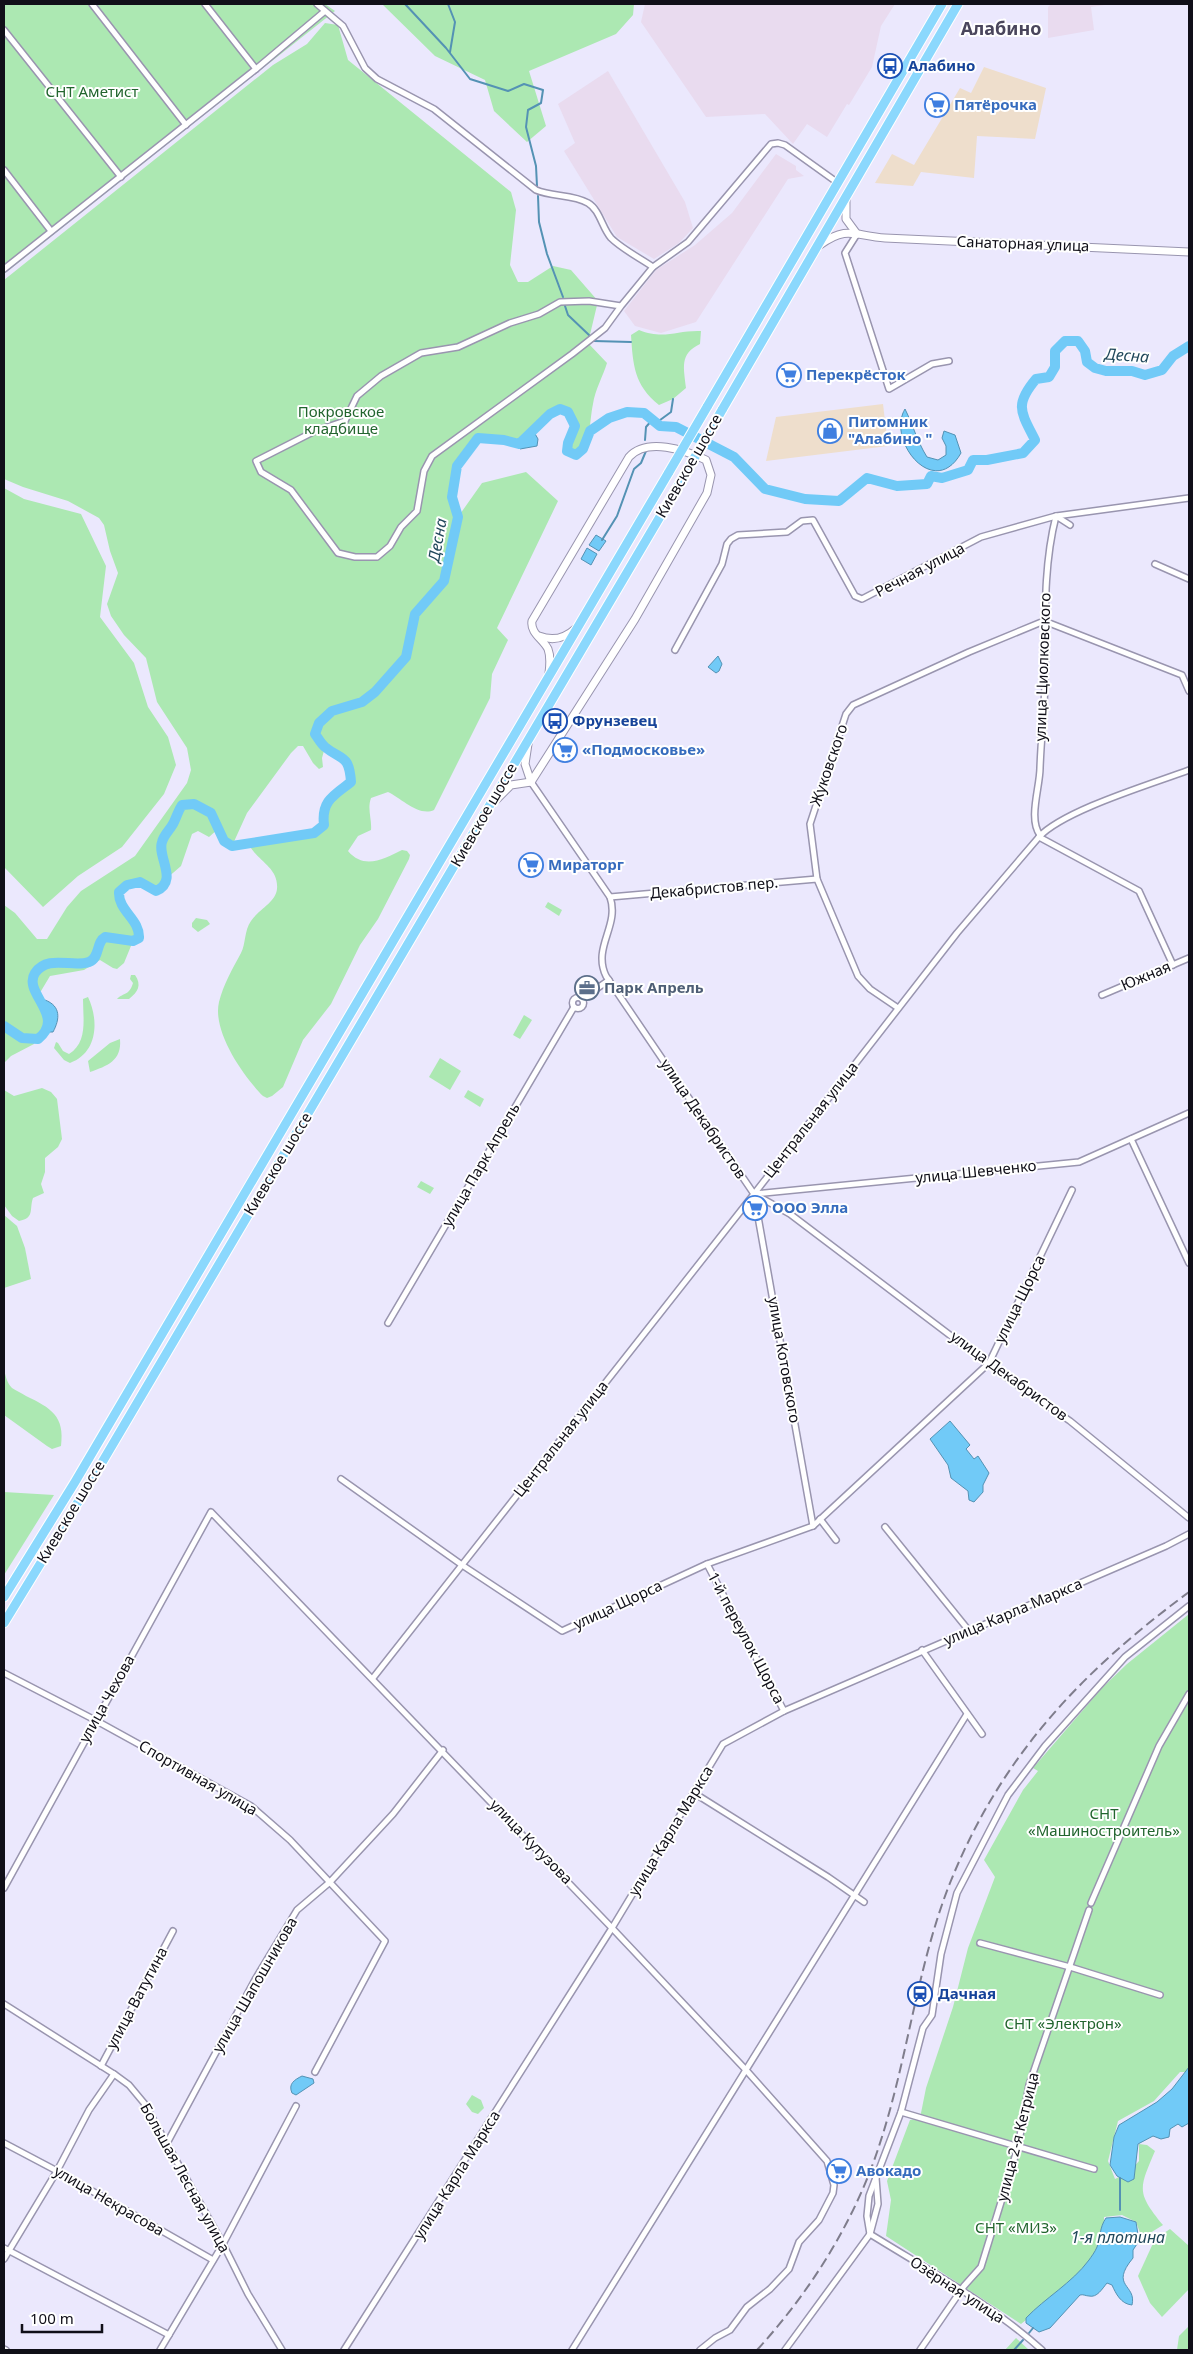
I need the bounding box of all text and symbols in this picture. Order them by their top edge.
district label: Алабино [961,16,1041,40]
bus stop icon: Алабино [877,53,903,79]
place label: Алабино [908,55,975,75]
park label: СНТ Аметист [46,81,138,101]
supermarket icon: Пятёрочка [924,92,950,118]
place label: Пятёрочка [954,94,1037,114]
street label: Санаторная улица [956,231,1090,255]
water label: Десна [1102,342,1150,368]
supermarket icon: Перекрёсток [776,362,802,388]
place label: Перекрёсток [806,364,907,384]
park label: Покровское кладбище [298,401,384,438]
street label: Киевское шоссе [650,410,726,521]
place label: Питомник "Алабино " [848,411,933,448]
shop icon: Питомник "Алабино " [817,418,843,444]
water label: Десна [422,516,452,566]
street label: Речная улица [871,537,968,601]
street label: улица Циолковского [1029,592,1055,742]
bus stop icon: Фрунзевец [542,708,568,734]
place label: Фрунзевец [572,710,657,730]
street label: Жуковского [805,721,851,808]
supermarket icon: «Подмосковье» [552,737,578,763]
place label: «Подмосковье» [582,739,705,759]
street label: Киевское шоссе [445,759,521,870]
supermarket icon: Мираторг [518,852,544,878]
place label: Мираторг [548,854,624,874]
street label: Декабристов пер. [649,871,779,903]
street label: Южная [1118,956,1174,995]
office icon: Парк Апрель [574,975,600,1001]
place label: Парк Апрель [604,977,704,997]
street label: улица Декабристов [656,1055,751,1182]
street label: Центральная улица [758,1057,862,1182]
street label: улица Парк Апрель [437,1099,524,1230]
street label: Киевское шоссе [239,1108,316,1219]
street label: улица Шевченко [914,1155,1037,1187]
supermarket icon: ООО Элла [742,1195,768,1221]
place label: ООО Элла [772,1197,848,1217]
street label: улица Щорса [989,1251,1049,1346]
street label: улица Котовского [764,1295,806,1425]
street label: улица Декабристов [947,1326,1072,1425]
street label: Центральная улица [508,1376,612,1501]
street label: Киевское шоссе [32,1456,109,1567]
street label: 1-й переулок Щорса [704,1568,790,1707]
street label: улица Карла Маркса [940,1573,1085,1649]
street label: улица Щорса [570,1575,665,1633]
street label: улица Чехова [74,1651,139,1746]
street label: Спортивная улица [135,1735,262,1819]
street label: улица Карла Маркса [623,1762,717,1899]
street label: улица Кутузова [486,1794,577,1888]
park label: СНТ «Машиностроитель» [1028,1803,1180,1840]
street label: улица Шапошникова [207,1913,301,2056]
street label: улица Ватутина [101,1943,171,2052]
station icon: Дачная [907,1981,933,2007]
place label: Дачная [938,1983,996,2003]
park label: СНТ «Электрон» [1004,2013,1122,2033]
street label: улица 2-я Кетрица [991,2070,1043,2203]
street label: Большая Лесная улица [136,2099,235,2256]
street label: улица Карла Маркса [408,2106,504,2243]
supermarket icon: Авокадо [826,2158,852,2184]
street label: улица Некрасова [51,2160,168,2240]
place label: Авокадо [856,2160,921,2180]
park label: СНТ «МИЗ» [975,2217,1057,2237]
water label: 1-я плотина [1071,2226,1165,2248]
street label: Озёрная улица [906,2251,1009,2327]
scale bar [22,2302,102,2334]
text: 100 m [30,2308,74,2328]

